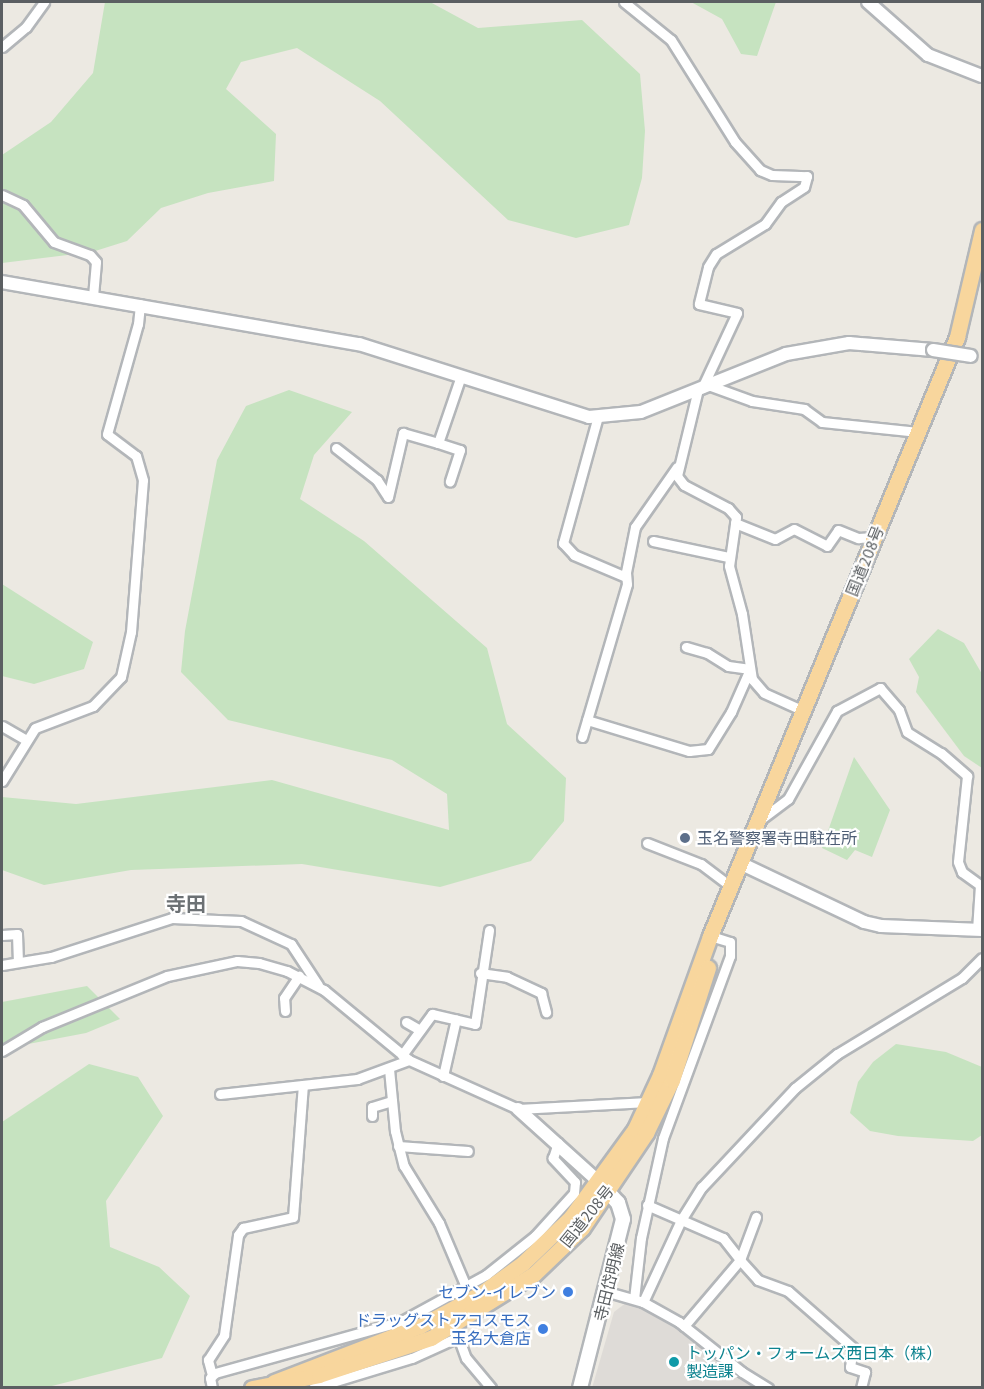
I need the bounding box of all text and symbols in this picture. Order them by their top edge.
street label: 国道208号 [842,523,888,599]
place label: 玉名警察署寺田駐在所 [697,828,857,848]
marker: 玉名警察署寺田駐在所 [678,831,692,845]
district label: 寺田 [166,892,206,916]
street label: 国道208号 [556,1181,618,1251]
street label: 寺田岱明線 [590,1241,628,1323]
place label: セブン-イレブン [438,1282,556,1302]
marker: セブン-イレブン [561,1285,575,1299]
place label: ドラッグストアコスモス 玉名大倉店 [355,1310,531,1348]
marker: ドラッグストアコスモス 玉名大倉店 [536,1322,550,1336]
place label: トッパン・フォームズ西日本（株） 製造課 [686,1343,942,1381]
marker: トッパン・フォームズ西日本（株） 製造課 [667,1355,681,1369]

